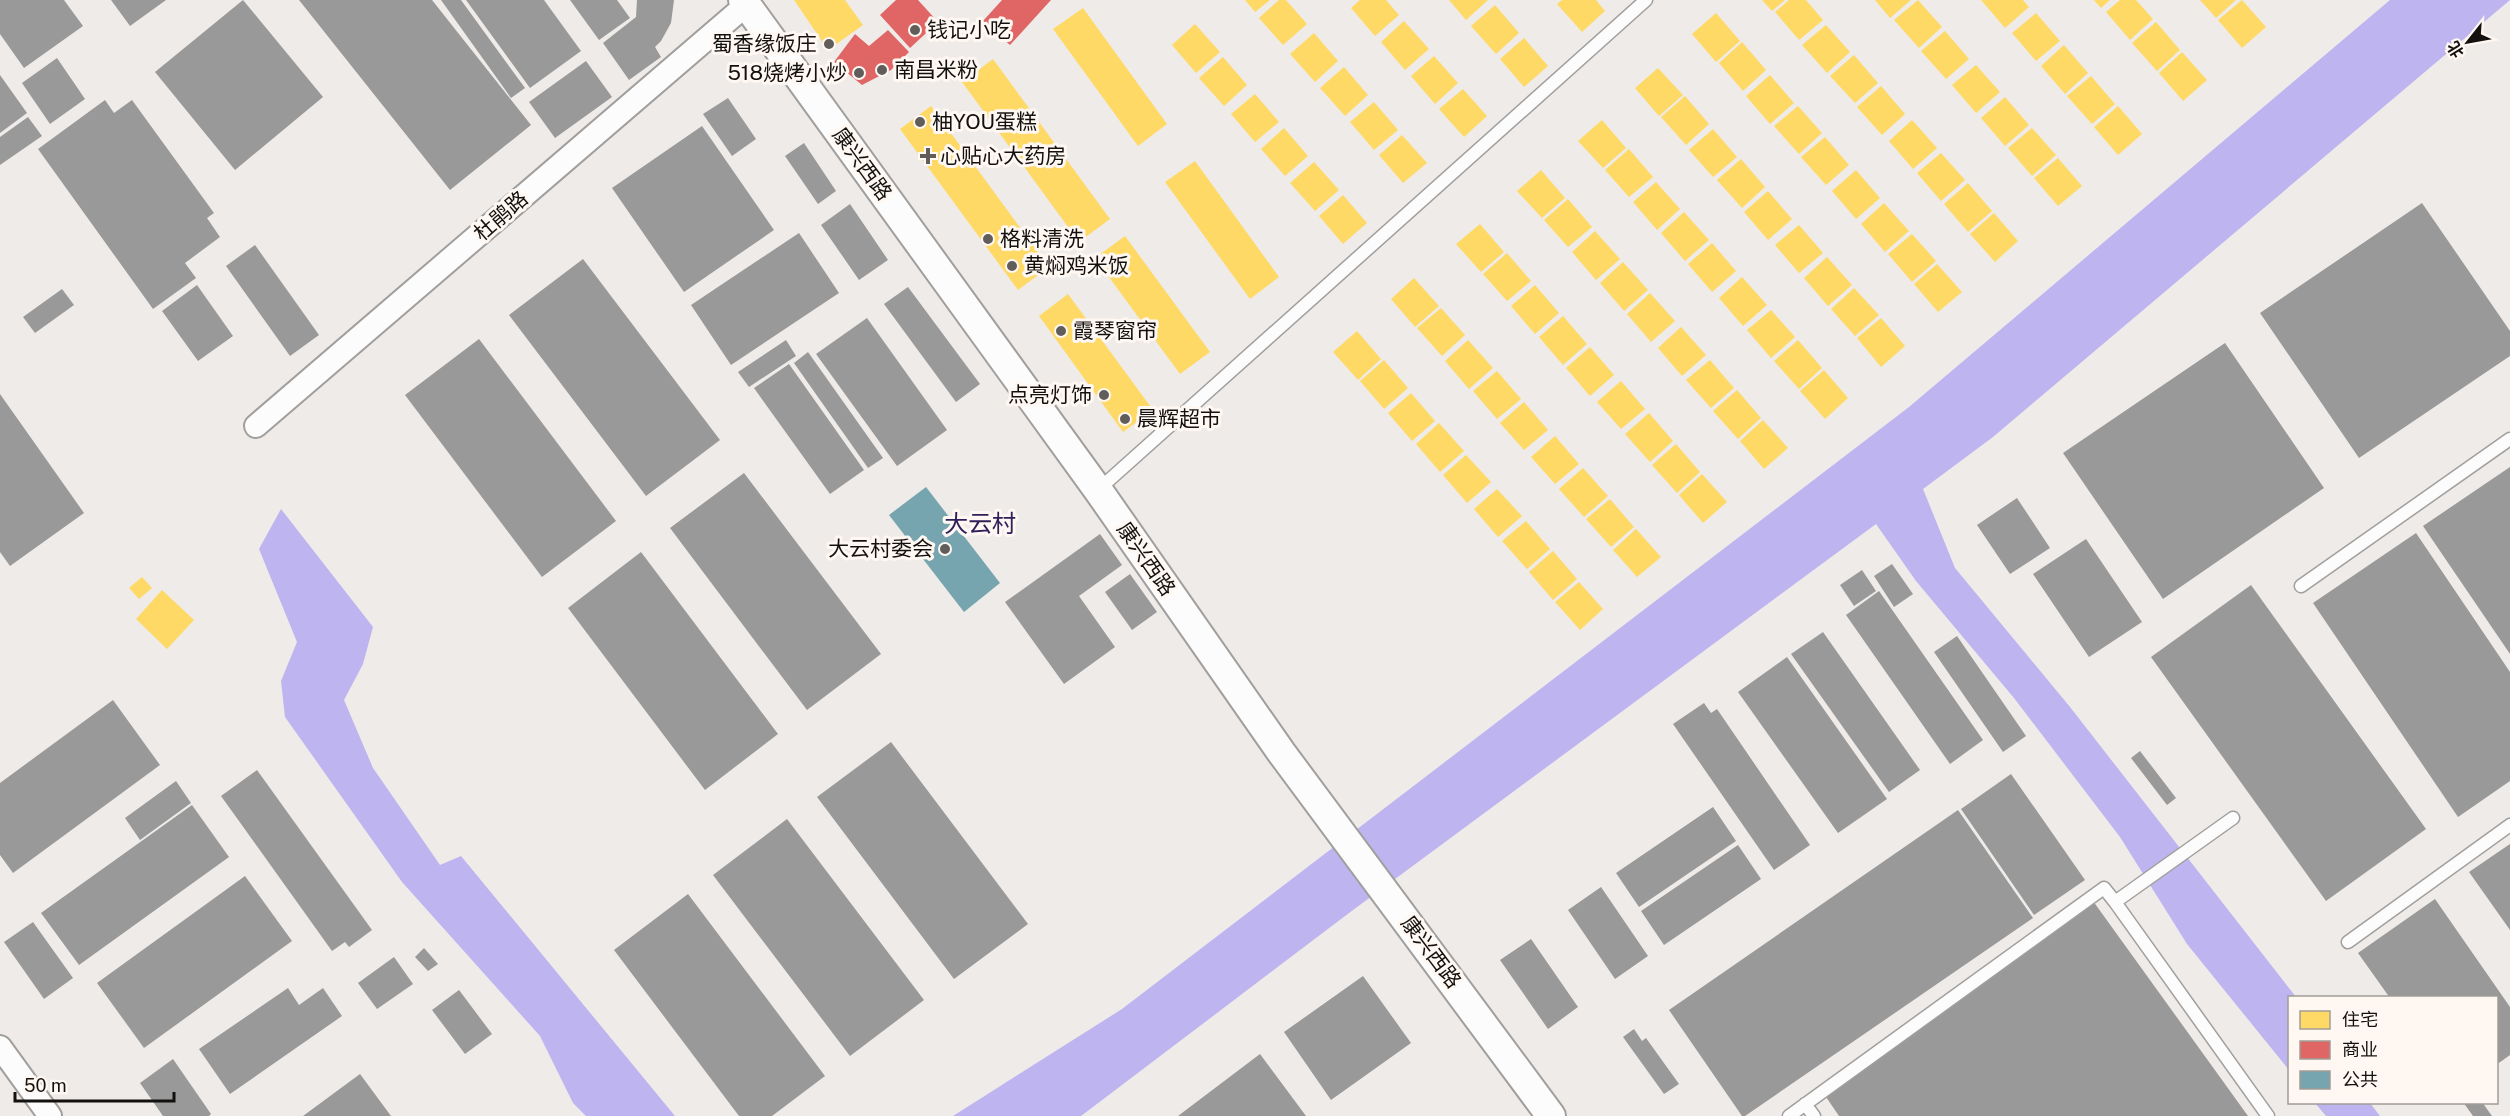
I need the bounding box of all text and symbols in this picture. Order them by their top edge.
north arrow [2438,12,2498,72]
place label: 钱记小吃 [927,17,1011,42]
marker: 钱记小吃 [908,23,922,37]
place label: 蜀香缘饭庄 [712,31,817,56]
marker: 蜀香缘饭庄 [822,37,836,51]
text: 北 [2443,38,2468,61]
place label: 南昌米粉 [894,57,978,82]
place label: 518烧烤小炒 [727,60,847,85]
marker: 南昌米粉 [875,63,889,77]
marker: 518烧烤小炒 [852,66,866,80]
place label: 柚YOU蛋糕 [932,109,1037,134]
marker: 柚YOU蛋糕 [913,115,927,129]
street label: 康兴西路 [828,122,897,205]
place label: 心贴心大药房 [940,143,1066,168]
marker: 心贴心大药房 [921,149,935,163]
street label: 杜鹃路 [469,186,533,246]
place label: 格料清洗 [1000,226,1084,251]
marker: 格料清洗 [981,232,995,246]
place label: 黄焖鸡米饭 [1024,253,1129,278]
marker: 黄焖鸡米饭 [1005,259,1019,273]
place label: 霞琴窗帘 [1073,318,1157,343]
marker: 霞琴窗帘 [1054,324,1068,338]
place label: 点亮灯饰 [1008,382,1092,407]
marker: 点亮灯饰 [1097,388,1111,402]
place label: 晨辉超市 [1137,406,1221,431]
marker: 晨辉超市 [1118,412,1132,426]
district label: 大云村 [944,509,1016,537]
street label: 康兴西路 [1112,517,1181,600]
place label: 大云村委会 [828,536,933,561]
marker: 大云村委会 [938,542,952,556]
street label: 康兴西路 [1396,911,1467,993]
legend [2288,996,2498,1104]
text: 住宅 [2342,1009,2378,1030]
text: 商业 [2342,1039,2378,1060]
scale bar [15,1065,174,1103]
text: 公共 [2342,1069,2378,1090]
text: 50 m [24,1075,67,1096]

